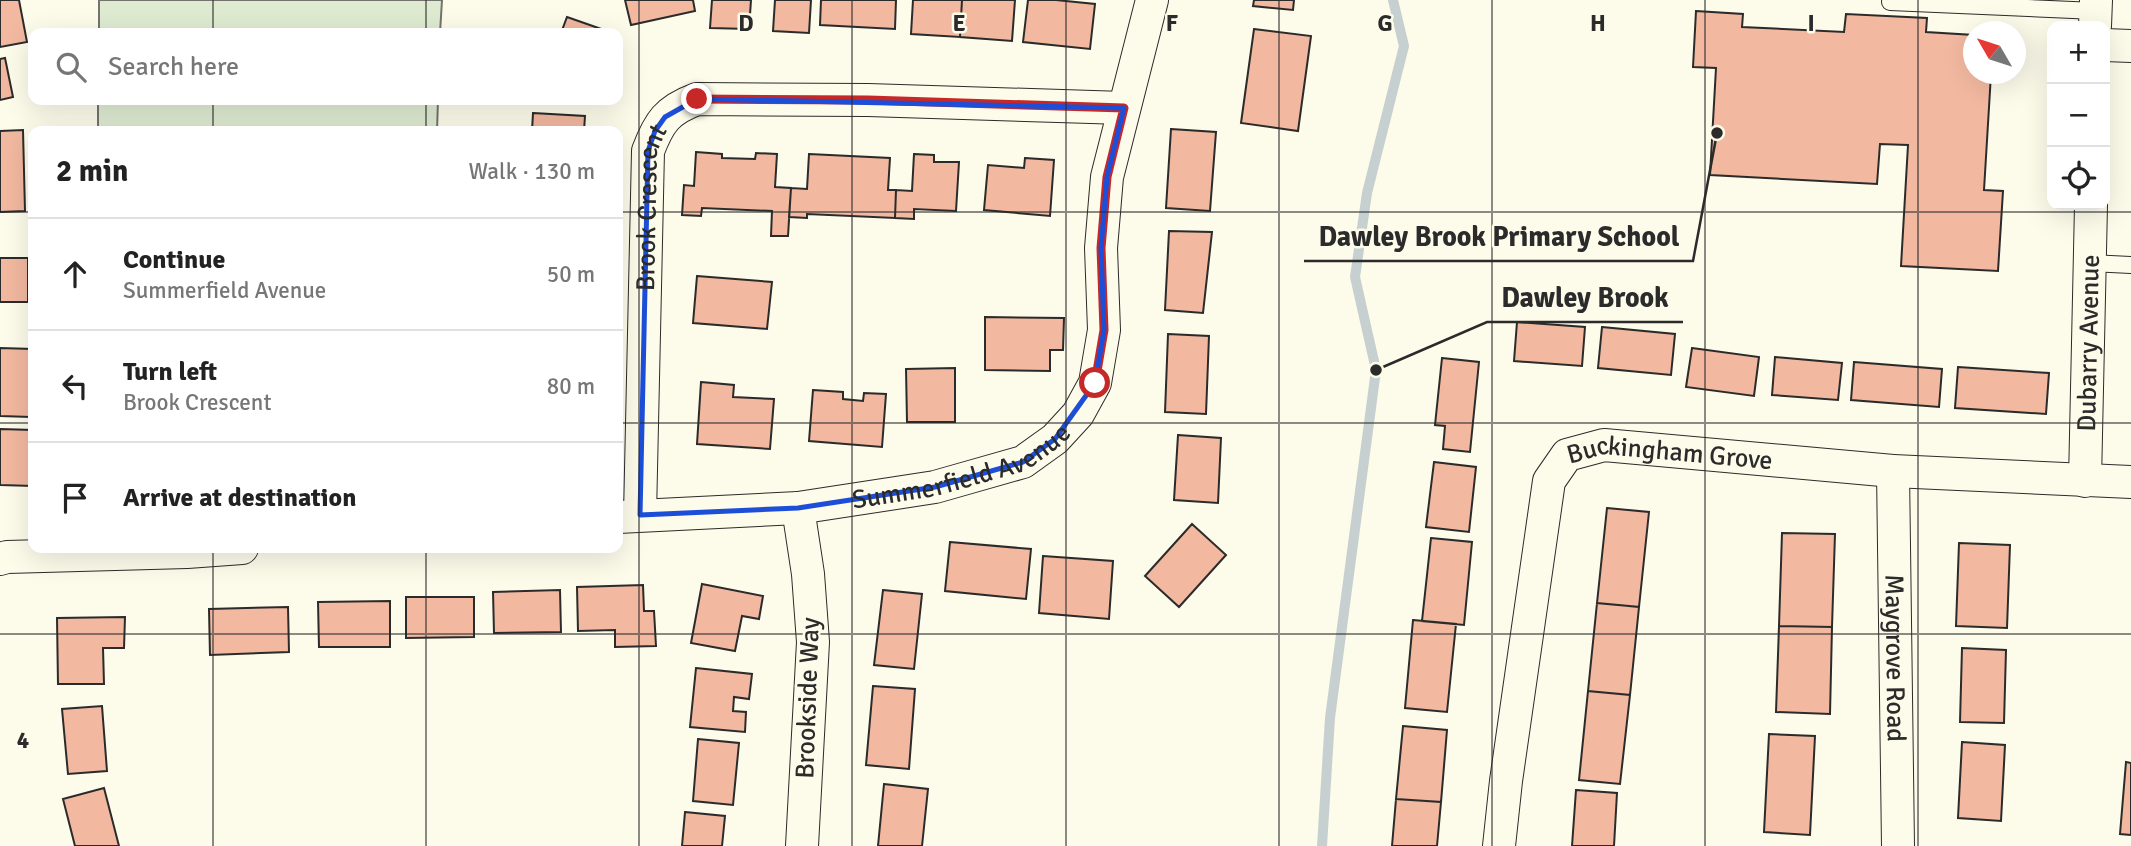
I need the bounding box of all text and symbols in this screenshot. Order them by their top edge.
text: D [738,9,754,38]
text: E [952,9,966,38]
text: F [1166,9,1178,38]
text: G [1377,9,1393,38]
text: H [1590,9,1606,38]
text: I [1807,9,1815,38]
north arrow [1963,21,2026,84]
map controls [2047,21,2110,210]
button: + [2047,21,2110,84]
search box [28,28,623,105]
icon: search [52,48,90,86]
text: Search here [108,51,239,83]
route end [681,83,712,114]
button: − [2047,84,2110,147]
street label: Brook Crescent [630,118,675,291]
button: locate [2047,147,2110,210]
text: 2 min [56,153,128,190]
text: Walk · 130 m [469,157,595,186]
callout: Dawley Brook Primary School [1304,212,1693,261]
text: Dawley Brook Primary School [1318,220,1680,254]
text: Continue [123,244,225,276]
street label: Dubarry Avenue [2071,254,2107,432]
icon: ahead [56,255,94,293]
text: 50 m [547,260,595,289]
callout: Dawley Brook [1487,273,1683,322]
text: Summerfield Avenue [123,276,326,305]
text: Dawley Brook [1501,281,1669,315]
text: Turn left [123,356,217,388]
icon: left [56,367,94,405]
route start [1079,367,1110,398]
text: 80 m [547,372,595,401]
text: Brook Crescent [123,388,271,417]
street label: Summerfield Avenue [850,418,1078,517]
street label: Buckingham Grove [1563,429,1774,477]
icon: arrive [56,479,94,517]
text: Arrive at destination [123,482,356,514]
street label: Maygrove Road [1877,574,1912,742]
street label: Brookside Way [789,617,827,779]
text: 4 [17,726,29,755]

